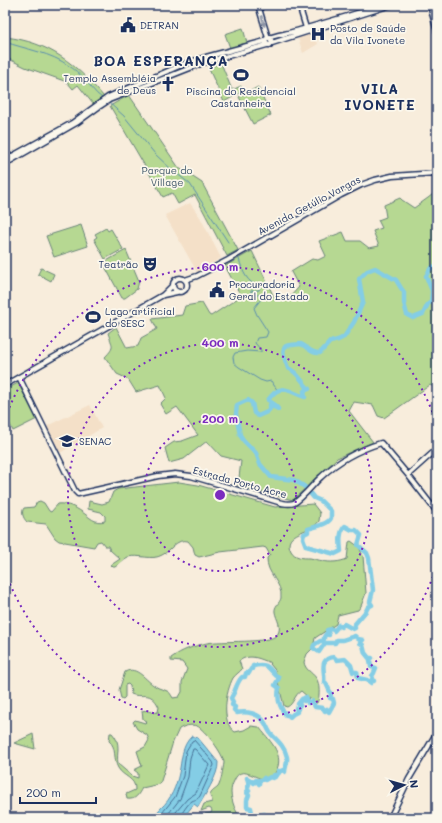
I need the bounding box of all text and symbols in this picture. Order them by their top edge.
public building icon: DETRAN [119,16,137,34]
one-way arrow [260,16,266,28]
place label: DETRAN [140,18,179,32]
place label: Posto de Saúde da Vila Ivonete [330,21,406,47]
hospital icon: Posto de Saúde da Vila Ivonete [309,25,327,43]
district label: BOA ESPERANÇA [93,51,229,70]
sports icon: Piscina do Residencial Castanheira [232,66,250,84]
place label: Templo Assembléia de Deus [63,71,156,97]
church icon: Templo Assembléia de Deus [159,75,177,93]
district label: VILA IVONETE [344,79,416,114]
place label: Piscina do Residencial Castanheira [186,84,296,110]
park label: Parque do Village [142,163,193,189]
street label: Avenida Getúlio Vargas [255,172,363,238]
theatre icon: Teatrão [141,255,159,273]
place label: Teatrão [98,257,138,271]
text: 600 m [202,258,238,274]
place label: Procuradoria Geral do Estado [229,277,309,303]
public building icon: Procuradoria Geral do Estado [208,281,226,299]
place label: Lago artificial do SESC [105,304,175,330]
sports icon: Lago artificial do SESC [84,308,102,326]
text: 400 m [202,334,238,350]
text: 200 m [202,410,238,426]
school or university icon: SENAC [58,432,76,450]
place label: SENAC [79,434,111,448]
street label: Estrada Porto Acre [192,463,288,501]
centre of rings [213,488,227,502]
north arrow [384,765,424,805]
scale bar [20,779,96,805]
text: N [407,779,422,789]
text: 200 m [26,784,61,800]

